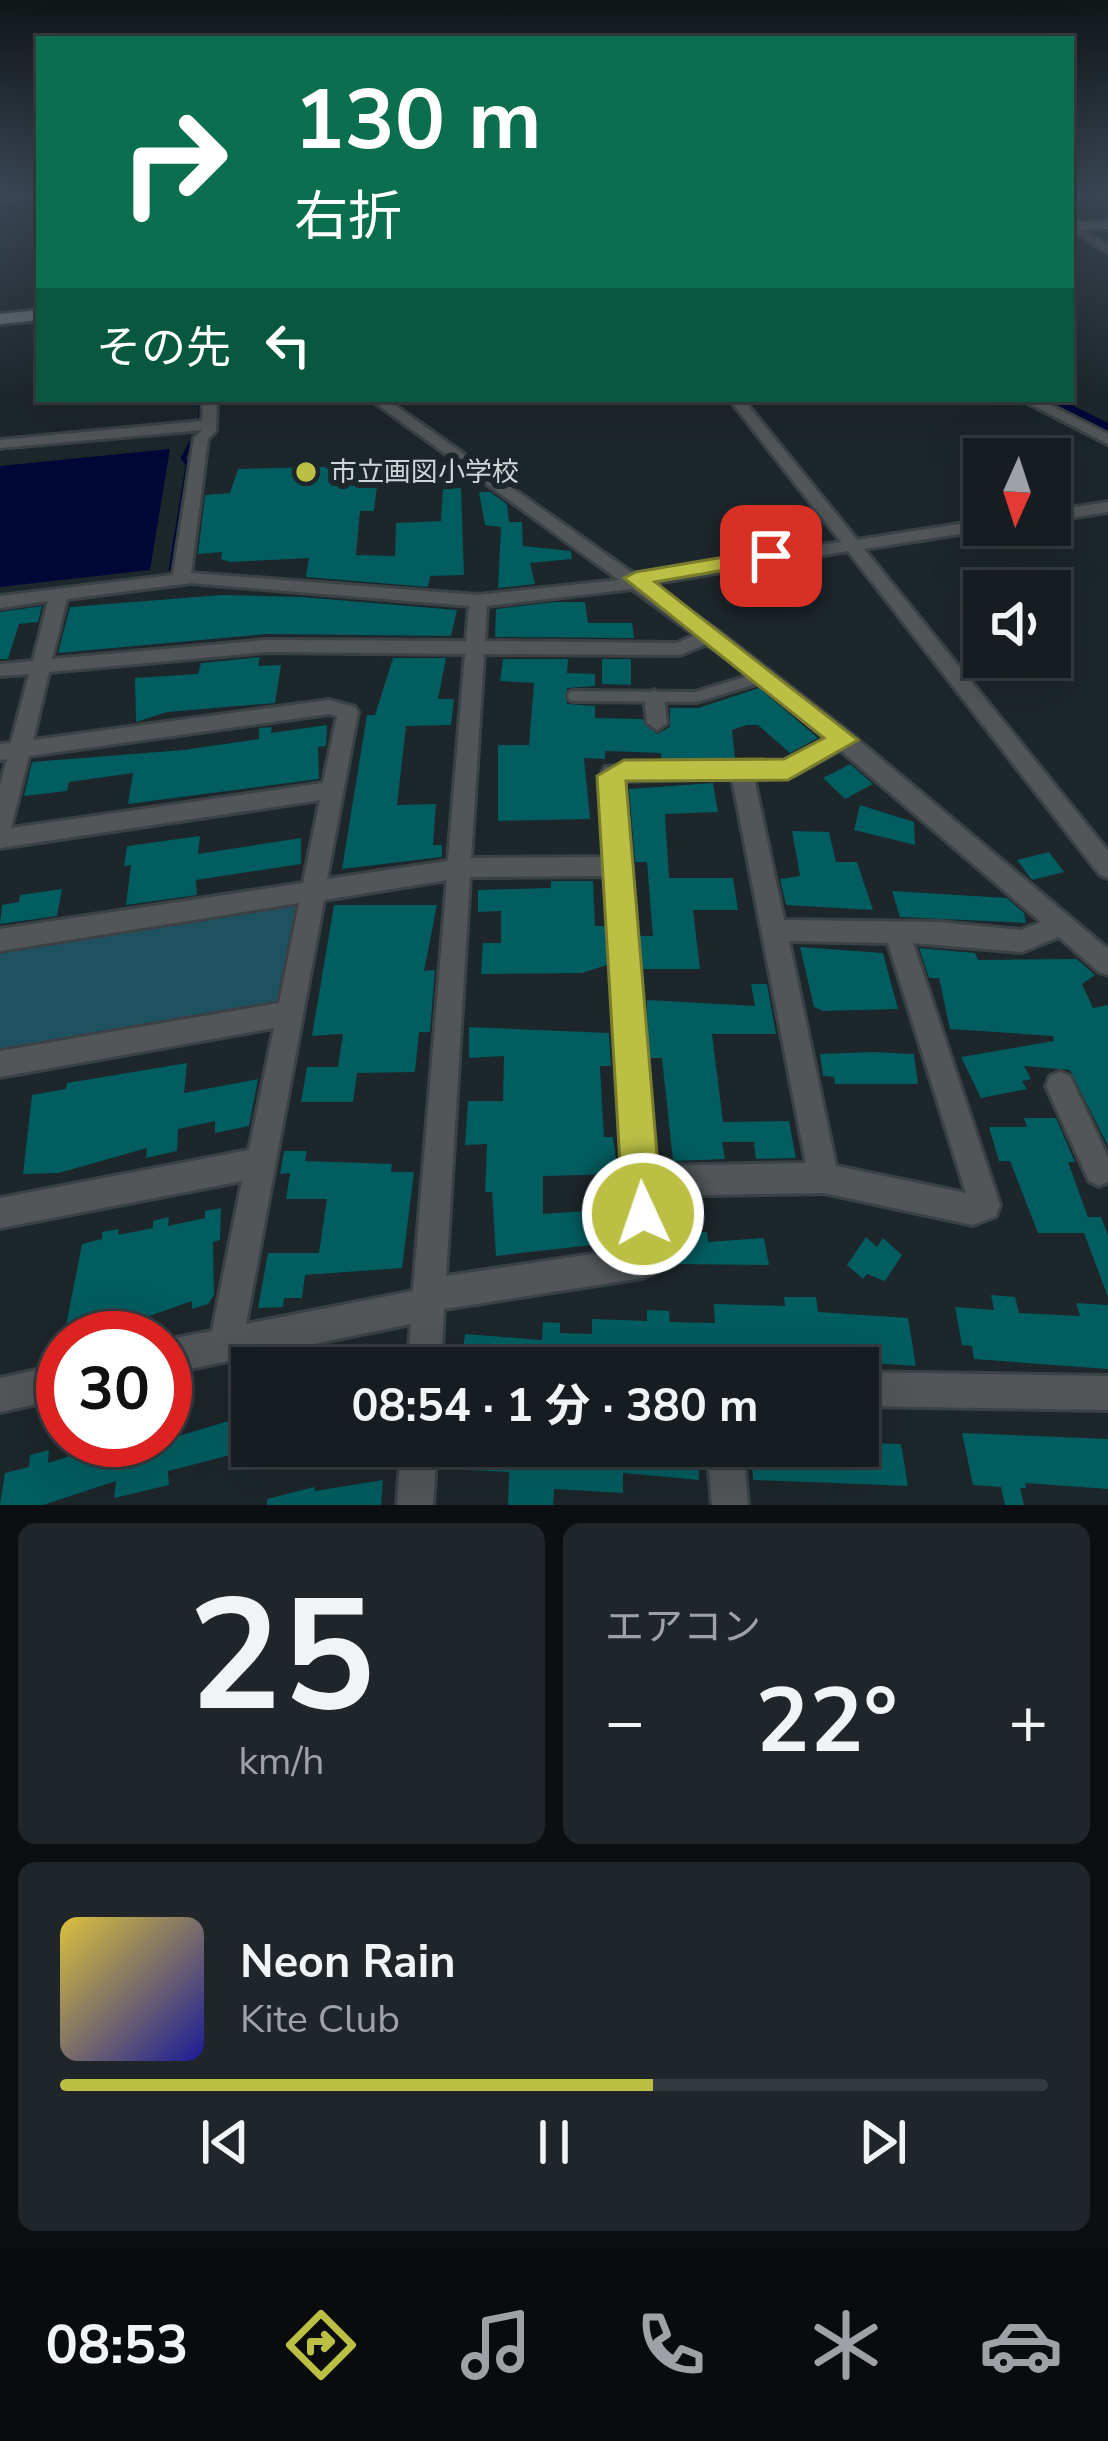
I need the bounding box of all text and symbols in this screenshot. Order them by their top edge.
text: 130 m [294,63,542,178]
icon: right [96,84,252,240]
text: 右折 [294,180,402,254]
icon: left [255,312,321,378]
text: その先 [96,318,231,379]
north arrow [963,438,1071,546]
map controls [963,438,1071,678]
place label: 市立画図小学校 [330,454,519,491]
marker: 市立画図小学校 [293,459,319,485]
pin [720,505,822,607]
icon: arrive [738,523,804,589]
button: sound [963,570,1071,678]
position arrow [580,1151,706,1277]
speed limit sign: 30 [36,1311,192,1467]
text: 08:54 · 1 分 · 380 m [352,1376,758,1437]
text: 25 [188,1550,375,1763]
text: エアコン [605,1601,761,1654]
text: 22° [755,1660,898,1783]
text: − [605,1677,645,1767]
text: + [1008,1677,1048,1767]
text: km/h [239,1735,324,1788]
text: Neon Rain [240,1932,456,1993]
text: Kite Club [240,1993,400,2046]
icon: previous [192,2109,258,2175]
icon: pause [521,2109,587,2175]
icon: next [850,2109,916,2175]
icon: directions [279,2303,363,2387]
icon: music [454,2303,538,2387]
icon: phone [629,2303,713,2387]
icon: climate [804,2303,888,2387]
icon: car [979,2303,1063,2387]
text: 08:53 [45,2308,188,2382]

